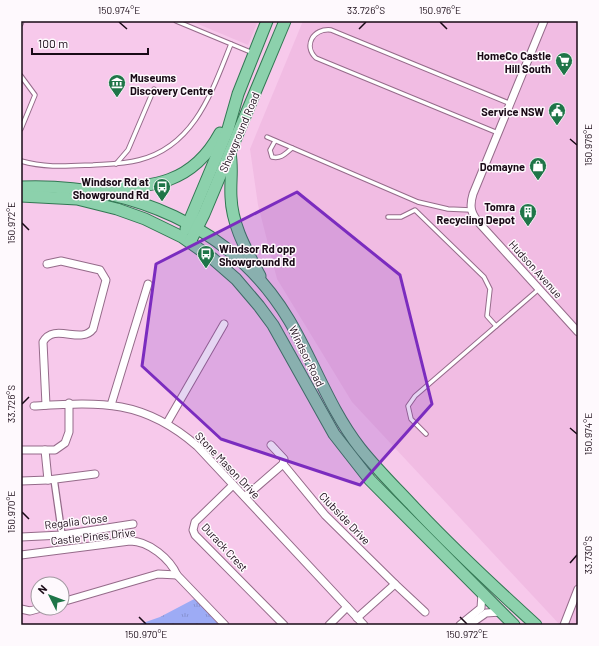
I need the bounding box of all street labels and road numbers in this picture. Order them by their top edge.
street label: Showground Road [216,90,262,174]
street label: Hudson Avenue [507,237,566,301]
street label: Windsor Road [287,323,327,389]
street label: Stone Mason Drive [193,429,263,501]
street label: Clubside Drive [317,489,373,547]
street label: Regalia Close [44,511,108,531]
street label: Durack Crest [199,520,251,574]
street label: Castle Pines Drive [50,525,136,547]

